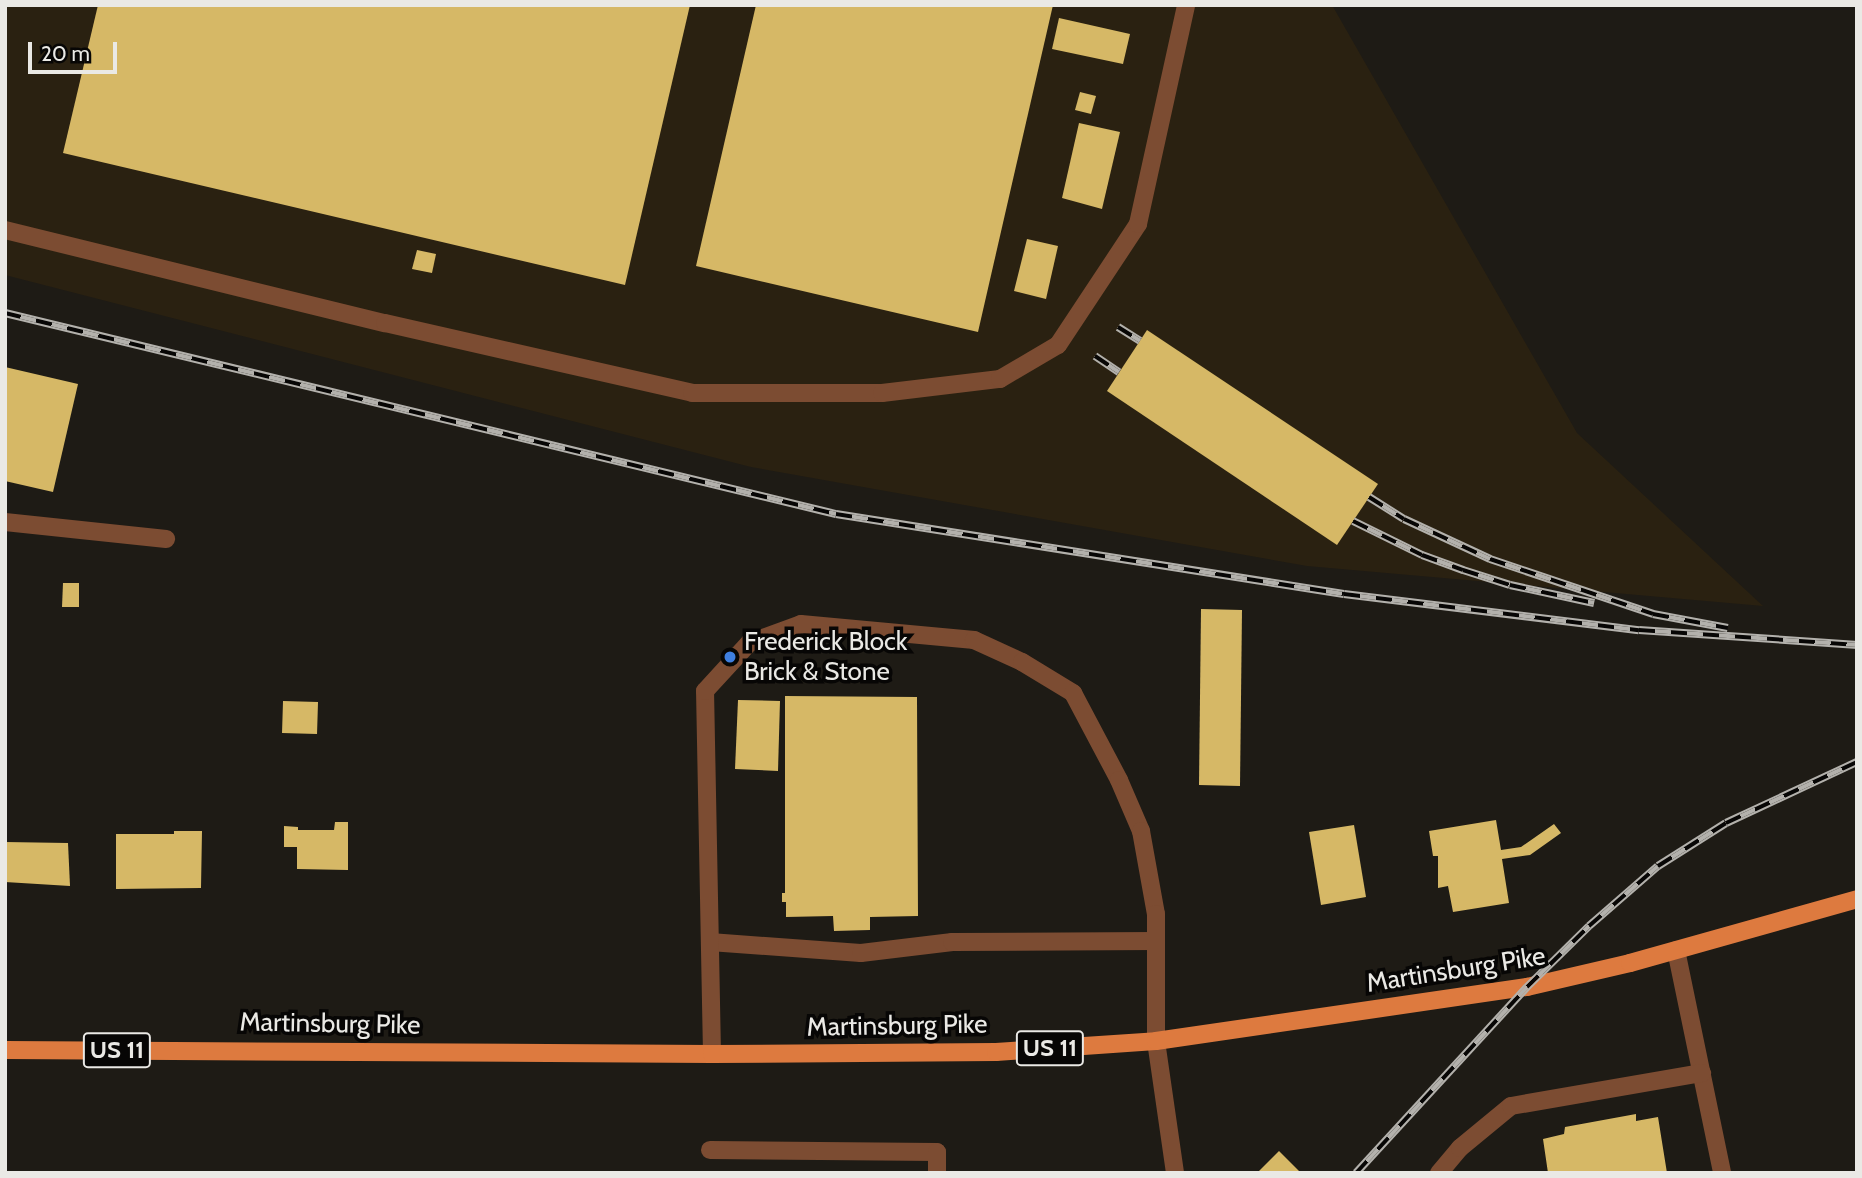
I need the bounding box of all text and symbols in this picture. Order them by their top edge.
scale bar [32,28,121,72]
text: 20 m [41,41,90,66]
place label: Frederick Block Brick & Stone [744,626,908,688]
marker: Frederick Block Brick & Stone [722,649,738,665]
street label: Martinsburg Pike [1364,940,1548,1000]
street label: Martinsburg Pike [239,1007,421,1041]
street label: Martinsburg Pike [806,1009,988,1043]
road number: US 11 [1015,1028,1085,1068]
road number: US 11 [82,1030,152,1070]

